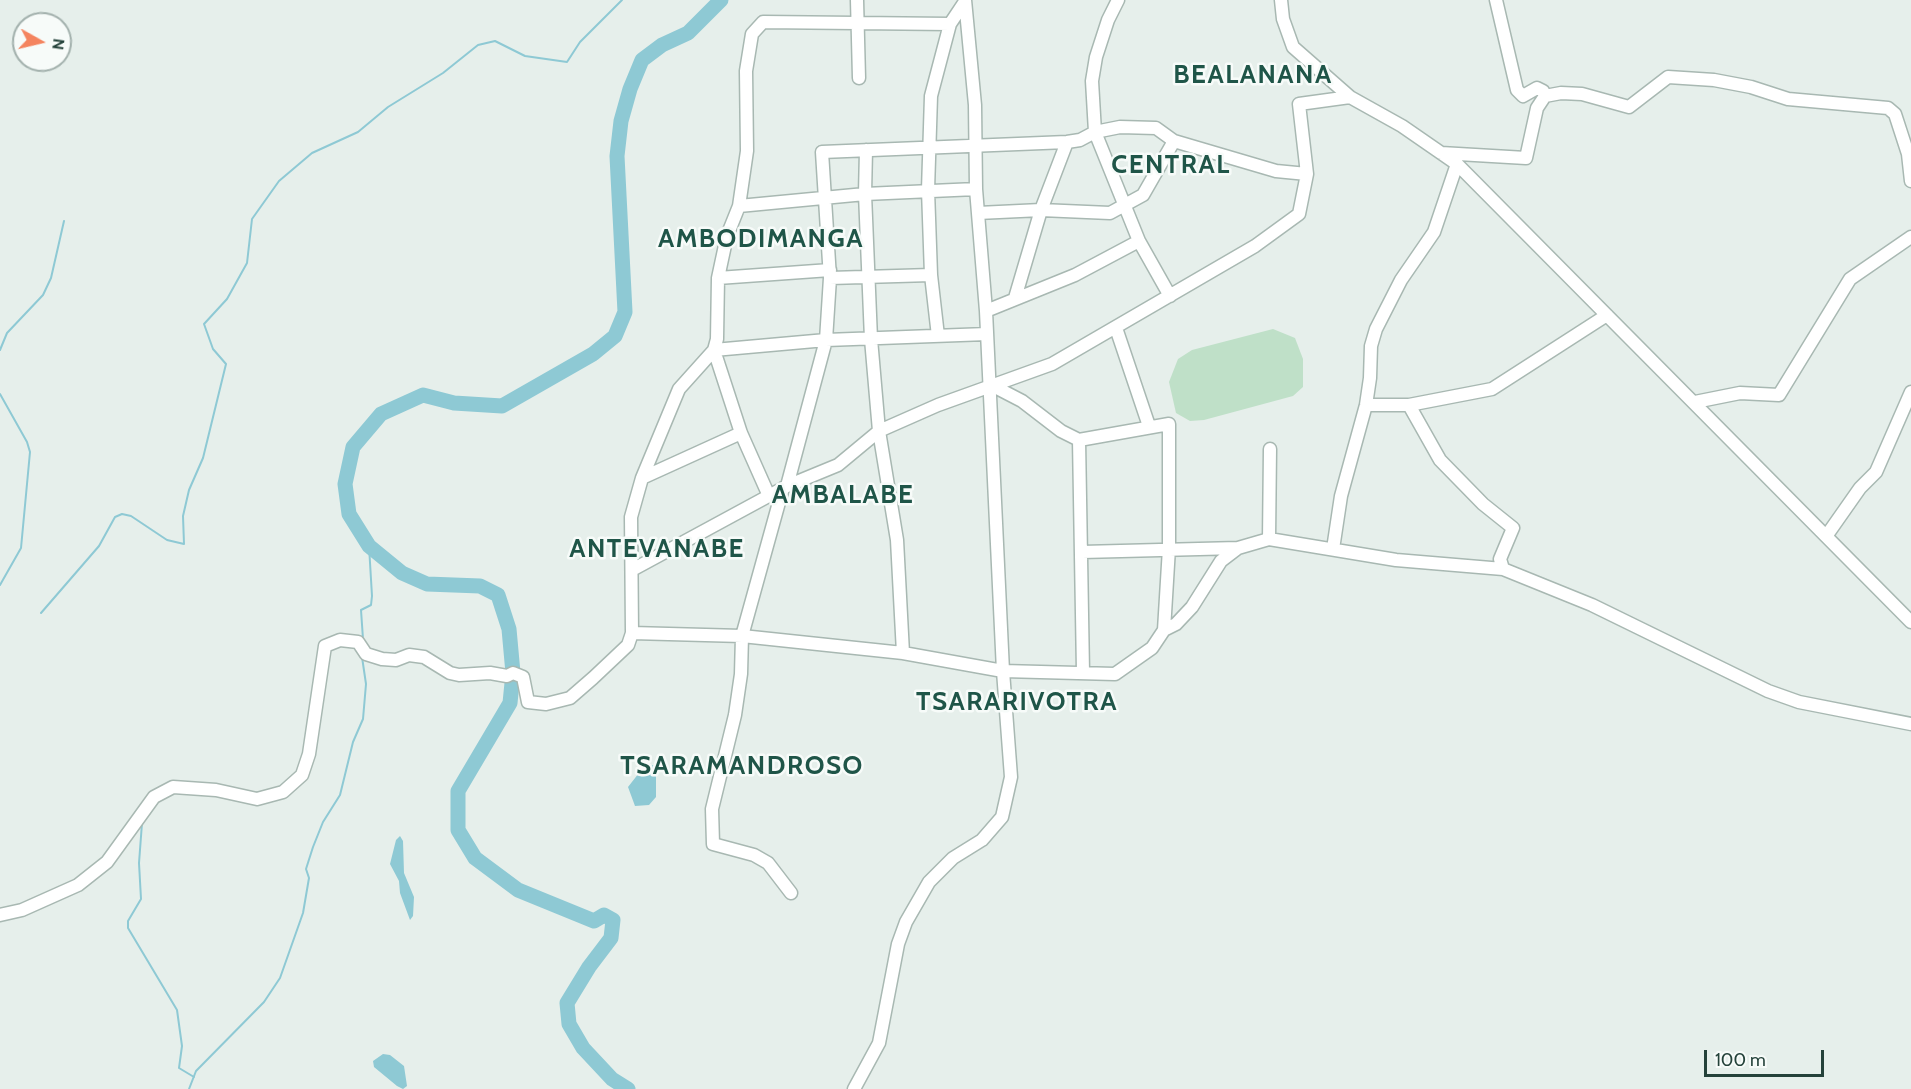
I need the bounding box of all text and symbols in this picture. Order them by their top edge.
north arrow [12,12,72,72]
text: N [48,37,69,51]
district label: BEALANANA [1173,59,1333,91]
district label: CENTRAL [1111,149,1231,181]
district label: AMBODIMANGA [658,223,864,255]
district label: AMBALABE [772,479,914,511]
district label: ANTEVANABE [569,533,745,565]
district label: TSARARIVOTRA [916,686,1118,718]
district label: TSARAMANDROSO [620,750,864,782]
scale bar [1707,1038,1827,1076]
text: 100 m [1715,1049,1766,1071]

